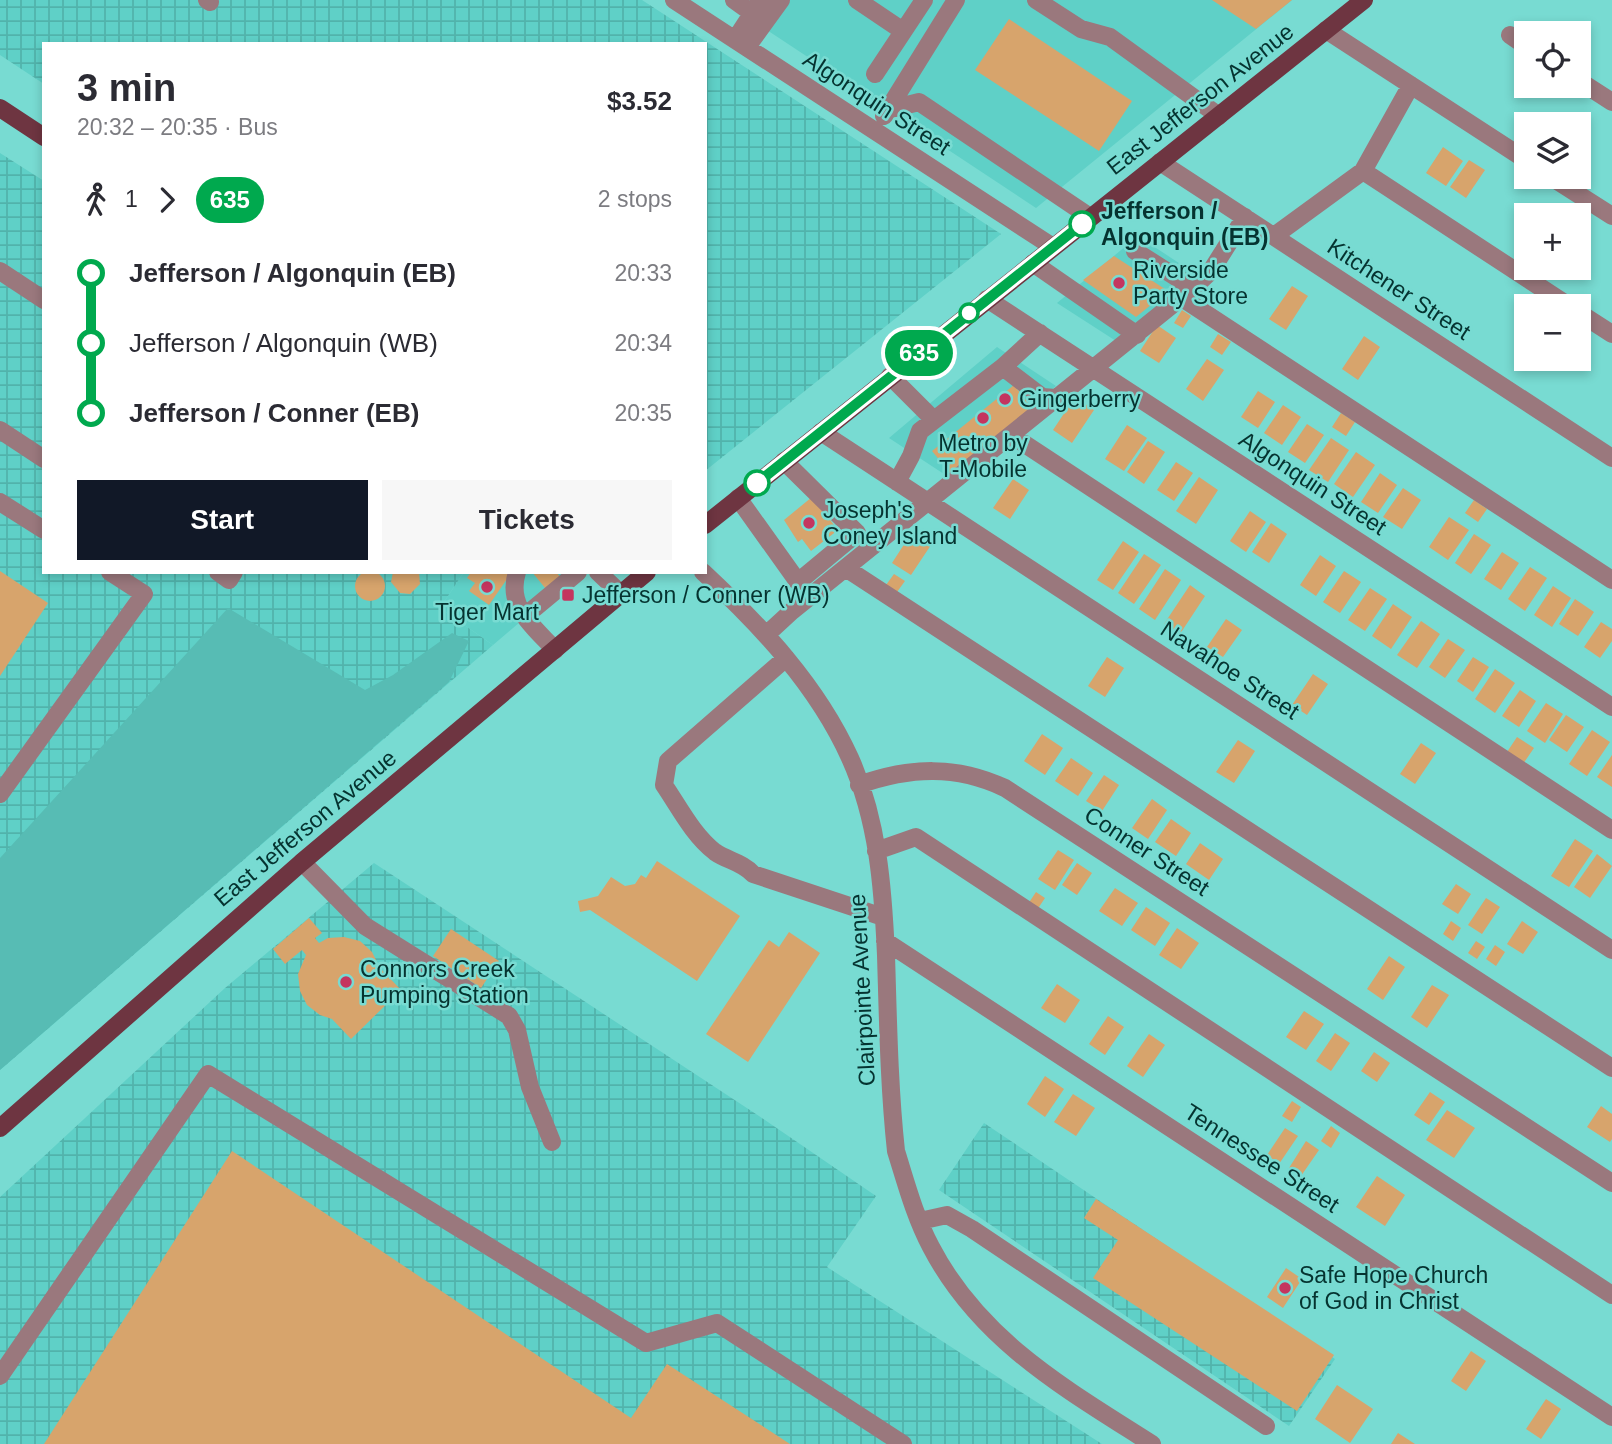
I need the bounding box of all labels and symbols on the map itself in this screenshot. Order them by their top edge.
street label: East Jefferson Avenue [1102,18,1298,180]
street label: Algonquin Street [799,46,956,161]
place label: Jefferson / Algonquin (EB) [1101,198,1268,250]
marker: Jefferson / Algonquin (EB) [1069,211,1095,237]
street label: Kitchener Street [1323,233,1476,345]
place label: Riverside Party Store [1133,257,1248,309]
marker: Riverside Party Store [1111,275,1127,291]
unlabelled marker [959,303,979,323]
line badge: 635 [879,330,959,376]
place label: Gingerberry [1019,386,1141,412]
marker: Gingerberry [997,391,1013,407]
marker: Metro by T-Mobile [975,410,991,426]
street label: Algonquin Street [1235,426,1392,541]
place label: Metro by T-Mobile [938,430,1028,482]
unlabelled marker [744,470,770,496]
place label: Joseph's Coney Island [823,497,957,549]
marker: Joseph's Coney Island [801,515,817,531]
marker: Tiger Mart [479,579,495,595]
place label: Jefferson / Conner (WB) [582,582,830,608]
marker: Jefferson / Conner (WB) [560,587,576,603]
place label: Tiger Mart [435,599,540,625]
street label: Navahoe Street [1156,616,1305,725]
street label: East Jefferson Avenue [209,744,401,912]
street label: Conner Street [1080,801,1215,901]
street label: Clairpointe Avenue [844,893,880,1087]
place label: Connors Creek Pumping Station [360,956,529,1008]
marker: Connors Creek Pumping Station [338,974,354,990]
street label: Tennessee Street [1180,1098,1345,1218]
place label: Safe Hope Church of God in Christ [1299,1262,1488,1314]
marker: Safe Hope Church of God in Christ [1277,1280,1293,1296]

